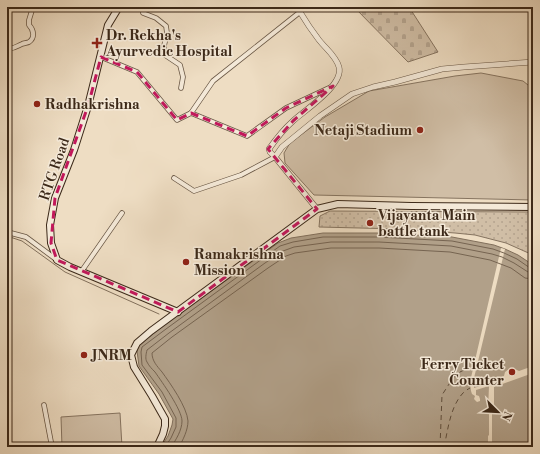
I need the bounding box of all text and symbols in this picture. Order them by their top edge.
place label: Dr. Rekha's Ayurvedic Hospital [105,27,233,61]
marker: Dr. Rekha's Ayurvedic Hospital [91,37,103,49]
place label: Radhakrishna [45,96,140,114]
marker: Radhakrishna [32,99,42,109]
place label: Netaji Stadium [314,122,412,140]
marker: Netaji Stadium [415,125,425,135]
street label: RTG Road [36,136,74,203]
place label: Vijayanta Main battle tank [377,207,476,241]
marker: Vijayanta Main battle tank [365,218,375,228]
place label: Ramakrishna Mission [194,246,284,280]
marker: Ramakrishna Mission [181,257,191,267]
place label: JNRM [90,347,132,365]
marker: JNRM [79,350,89,360]
place label: Ferry Ticket Counter [421,356,505,390]
marker: Ferry Ticket Counter [507,367,517,377]
north arrow [478,392,518,432]
text: N [498,409,514,423]

